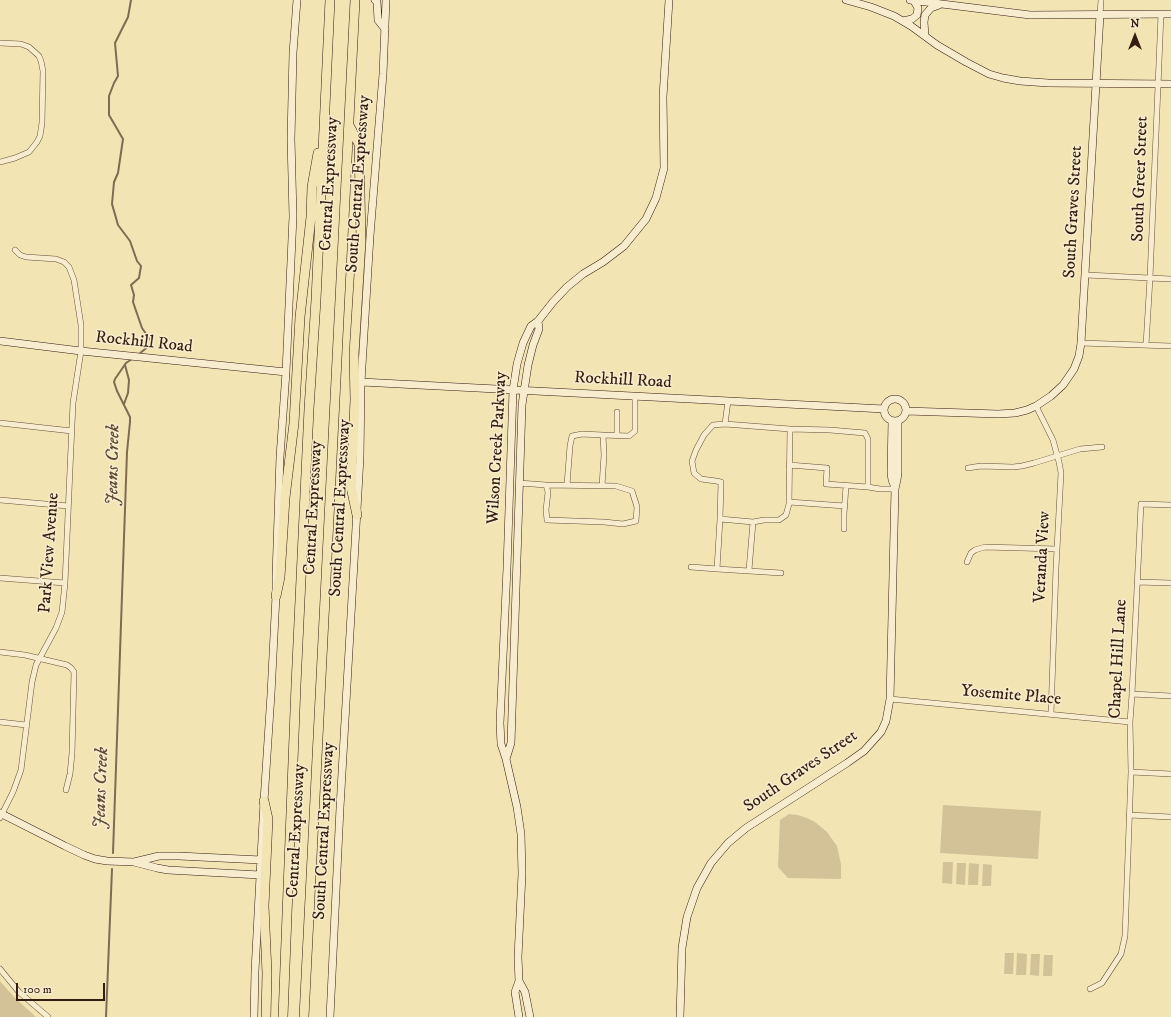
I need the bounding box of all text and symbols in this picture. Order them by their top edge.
north arrow [1115,16,1155,56]
text: N [1130,17,1140,31]
street label: South Central Expressway [343,95,375,273]
street label: Central Expressway [316,116,344,252]
street label: South Greer Street [1129,116,1153,242]
street label: South Graves Street [1060,145,1088,279]
street label: Rockhill Road [94,328,194,358]
street label: Rockhill Road [574,368,672,394]
street label: Wilson Creek Parkway [484,371,512,525]
street label: South Central Expressway [326,419,356,597]
water label: Jeans Creek [102,424,126,506]
street label: Central Expressway [300,440,328,576]
street label: Park View Avenue [36,492,64,614]
street label: Veranda View [1030,511,1056,603]
street label: Chapel Hill Lane [1106,599,1132,719]
street label: Yosemite Place [960,681,1062,711]
street label: South Graves Street [740,726,862,818]
street label: South Central Expressway [310,742,340,920]
water label: Jeans Creek [90,747,114,829]
street label: Central Expressway [283,763,311,899]
scale bar [18,975,107,1001]
text: 100 m [23,982,52,997]

